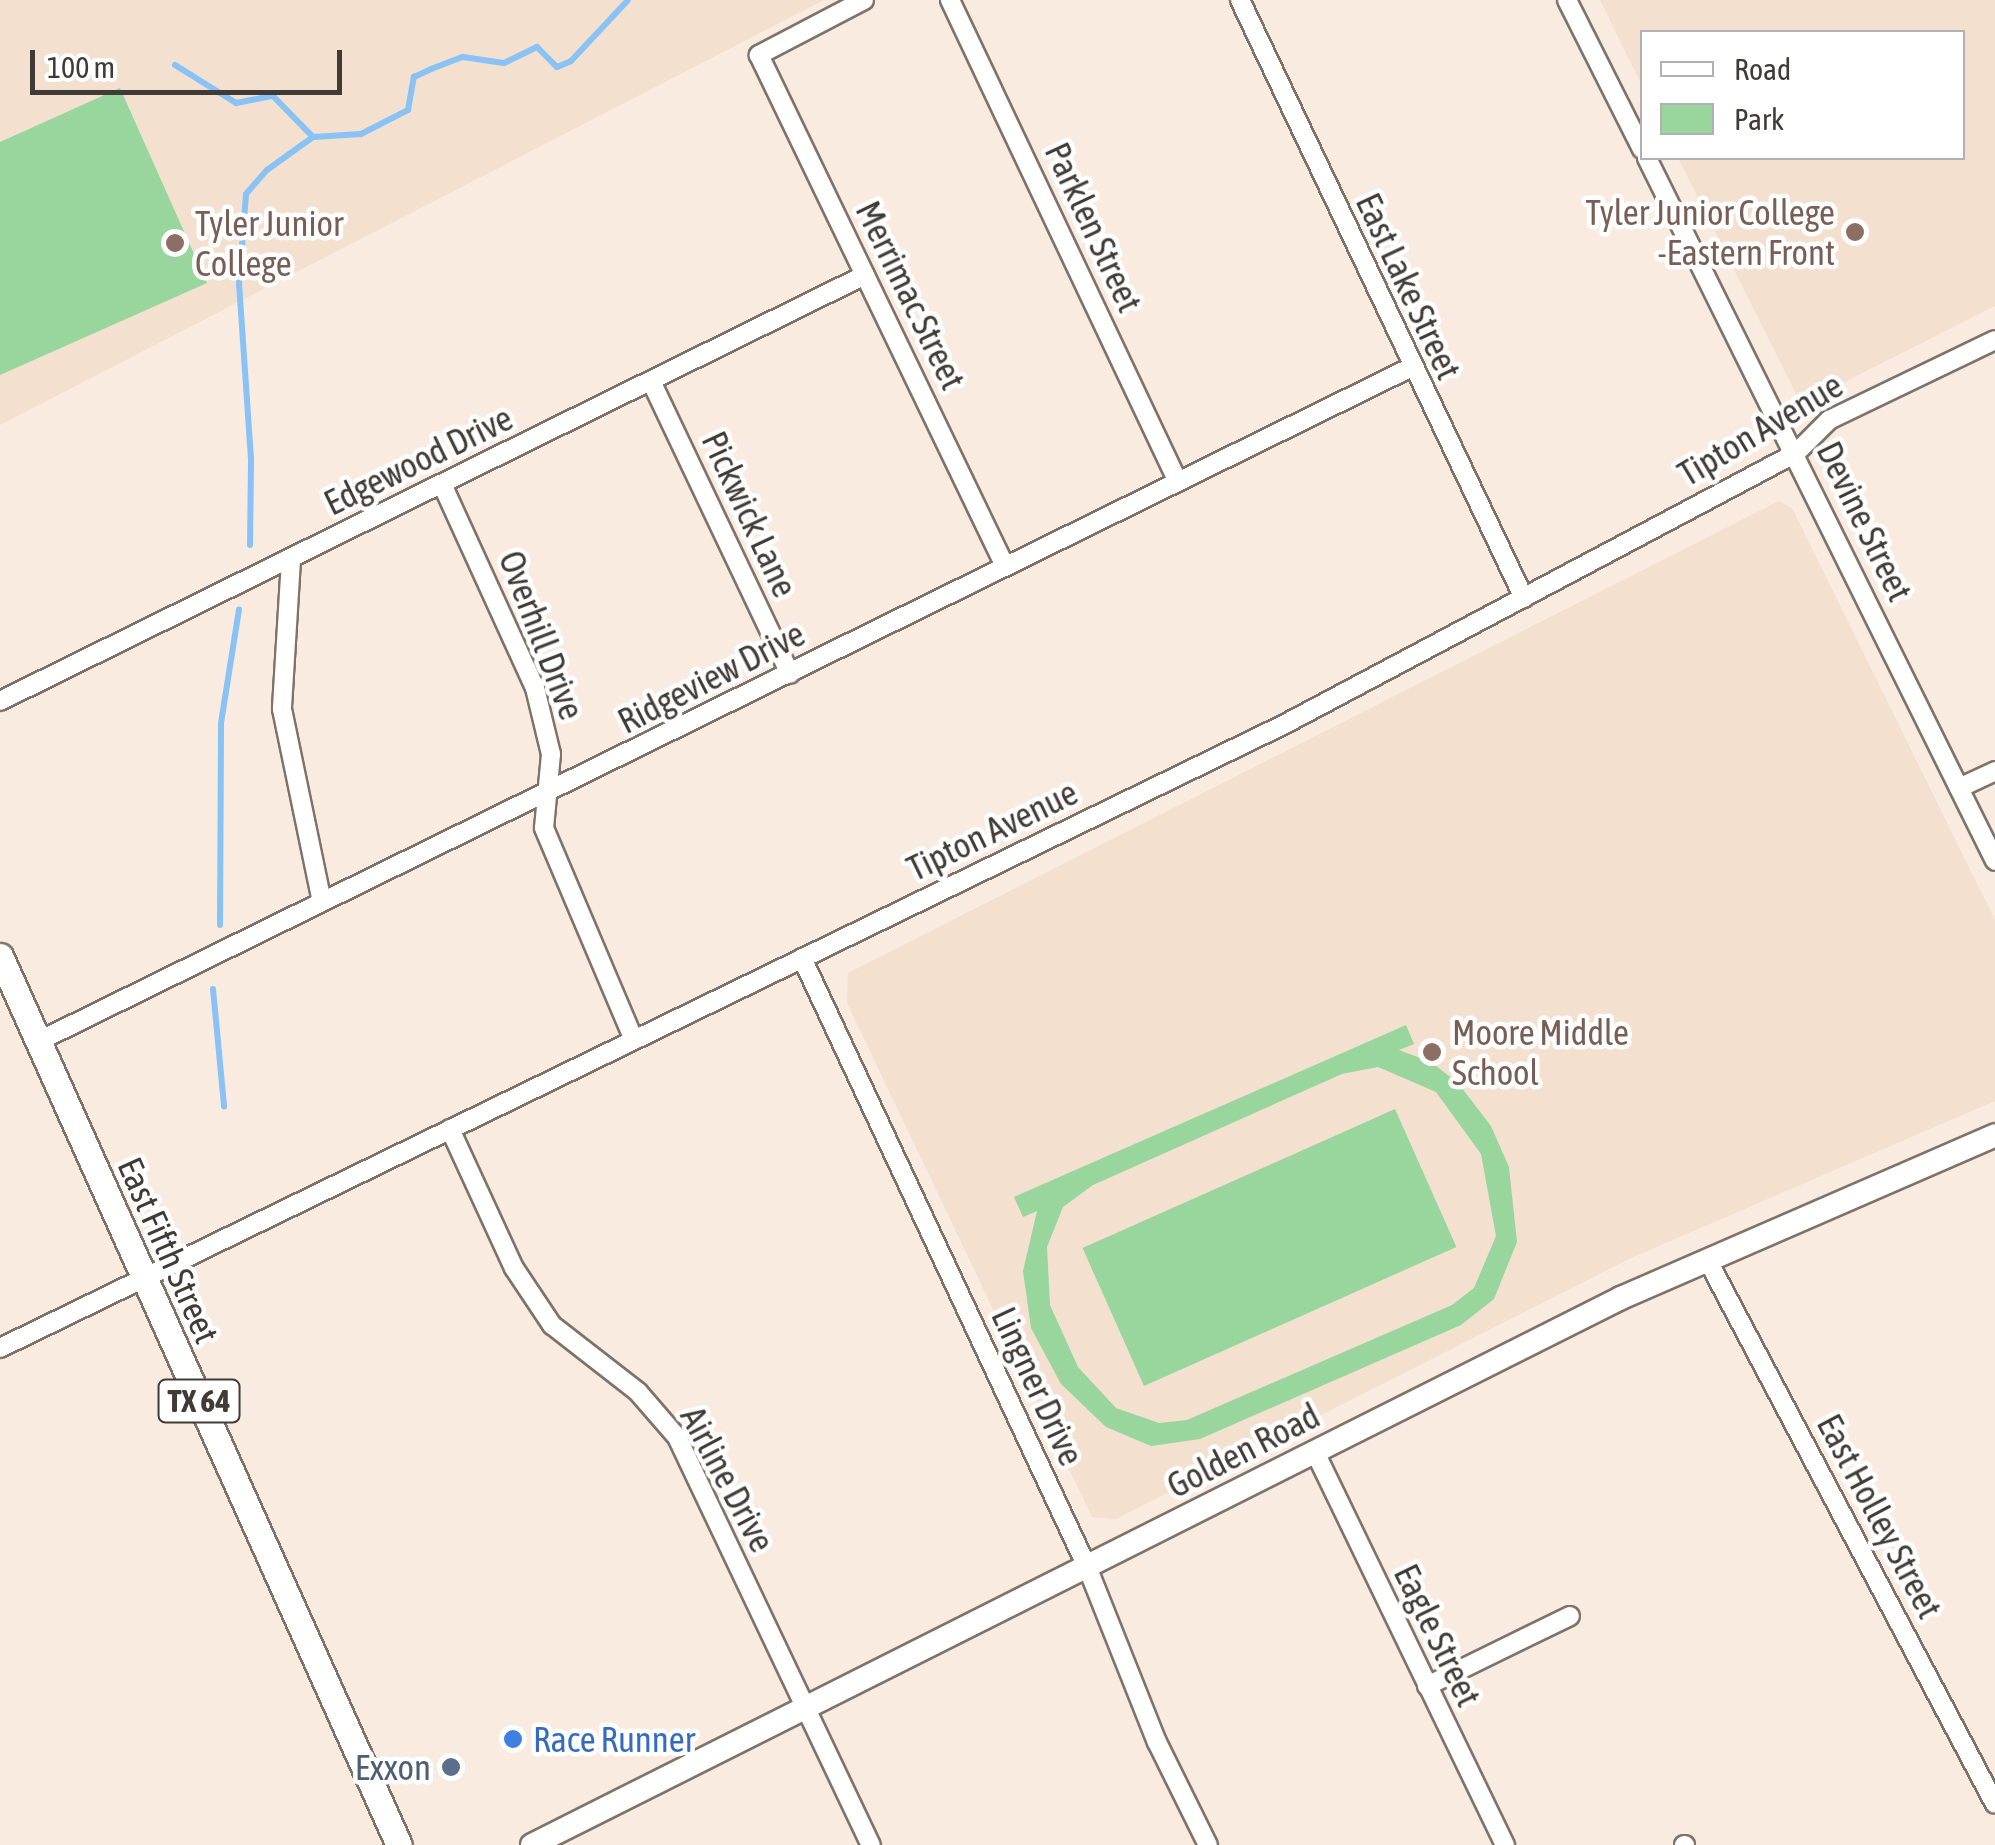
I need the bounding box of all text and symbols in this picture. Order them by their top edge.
scale bar [35,30,348,92]
legend [1640,30,1965,160]
text: 100 m [47,50,115,84]
text: Road [1734,52,1791,86]
text: Park [1734,102,1784,136]
street label: Parklen Street [1037,136,1151,318]
street label: East Lake Street [1348,186,1470,386]
place label: Tyler Junior College -Eastern Front [1585,191,1835,273]
street label: Merrimac Street [847,194,975,396]
place label: Tyler Junior College [195,202,343,284]
marker: Tyler Junior College -Eastern Front [1844,221,1866,243]
marker: Tyler Junior College [164,232,186,254]
street label: Tipton Avenue [1670,364,1850,494]
street label: Edgewood Drive [317,396,519,524]
street label: Pickwick Lane [693,425,807,603]
street label: Devine Street [1808,434,1922,608]
street label: Overhill Drive [491,545,593,725]
street label: Ridgeview Drive [611,612,811,742]
street label: Tipton Avenue [900,771,1084,889]
place label: Moore Middle School [1452,1011,1629,1093]
marker: Moore Middle School [1421,1041,1443,1063]
street label: East Fifth Street [109,1151,229,1349]
street label: Lingner Drive [983,1300,1093,1472]
road number: TX 64 [156,1374,242,1428]
street label: Golden Road [1160,1394,1326,1506]
street label: Airline Drive [672,1399,784,1559]
street label: East Holley Street [1809,1407,1951,1625]
street label: Eagle Street [1386,1557,1490,1713]
place label: Race Runner [533,1718,695,1760]
marker: Race Runner [502,1728,524,1750]
place label: Exxon [355,1746,431,1788]
marker: Exxon [440,1756,462,1778]

